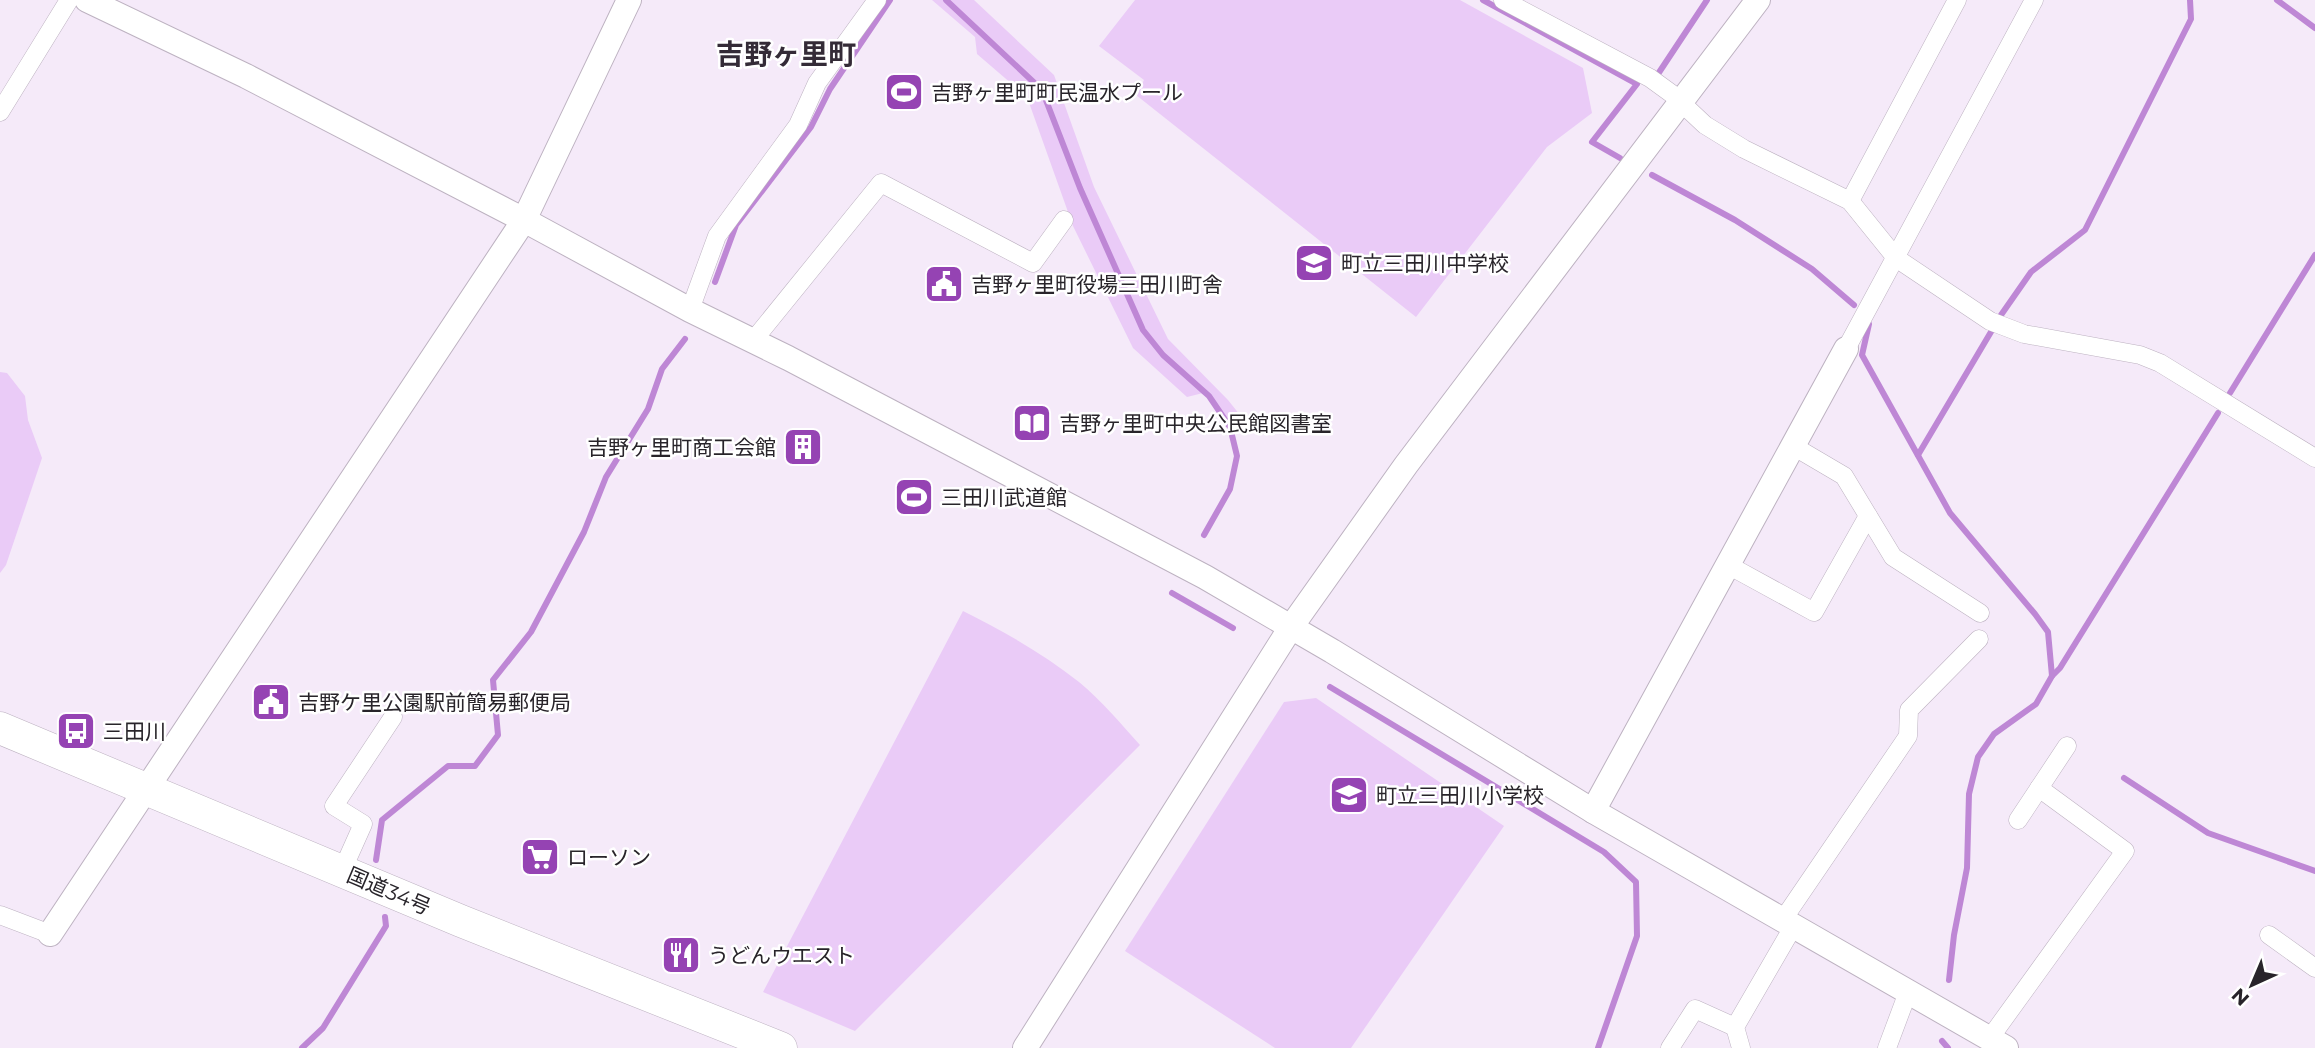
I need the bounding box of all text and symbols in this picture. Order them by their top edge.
district label: 吉野ヶ里町 [716,37,856,71]
sports icon: 吉野ヶ里町町民温水プール [883,71,925,113]
place label: 吉野ヶ里町町民温水プール [931,80,1183,105]
school or university icon: 町立三田川中学校 [1293,242,1335,284]
place label: 町立三田川中学校 [1341,251,1509,276]
public building icon: 吉野ヶ里町役場三田川町舎 [923,263,965,305]
place label: 吉野ヶ里町役場三田川町舎 [971,272,1223,297]
library icon: 吉野ヶ里町中央公民館図書室 [1011,402,1053,444]
place label: 吉野ヶ里町中央公民館図書室 [1059,411,1332,436]
building icon: 吉野ヶ里町商工会館 [782,426,824,468]
place label: 吉野ヶ里町商工会館 [587,435,776,460]
sports icon: 三田川武道館 [893,476,935,518]
place label: 三田川武道館 [941,485,1067,510]
public building icon: 吉野ケ里公園駅前簡易郵便局 [250,681,292,723]
place label: 吉野ケ里公園駅前簡易郵便局 [298,690,571,715]
bus stop icon: 三田川 [55,710,97,752]
place label: 三田川 [103,719,166,744]
school or university icon: 町立三田川小学校 [1328,774,1370,816]
place label: 町立三田川小学校 [1376,783,1544,808]
supermarket icon: ローソン [519,836,561,878]
place label: ローソン [567,845,651,870]
street label: 国道34号 [343,862,435,920]
restaurant icon: うどんウエスト [660,934,702,976]
place label: うどんウエスト [708,943,855,968]
north arrow [2217,950,2287,1020]
text: N [2227,983,2254,1010]

